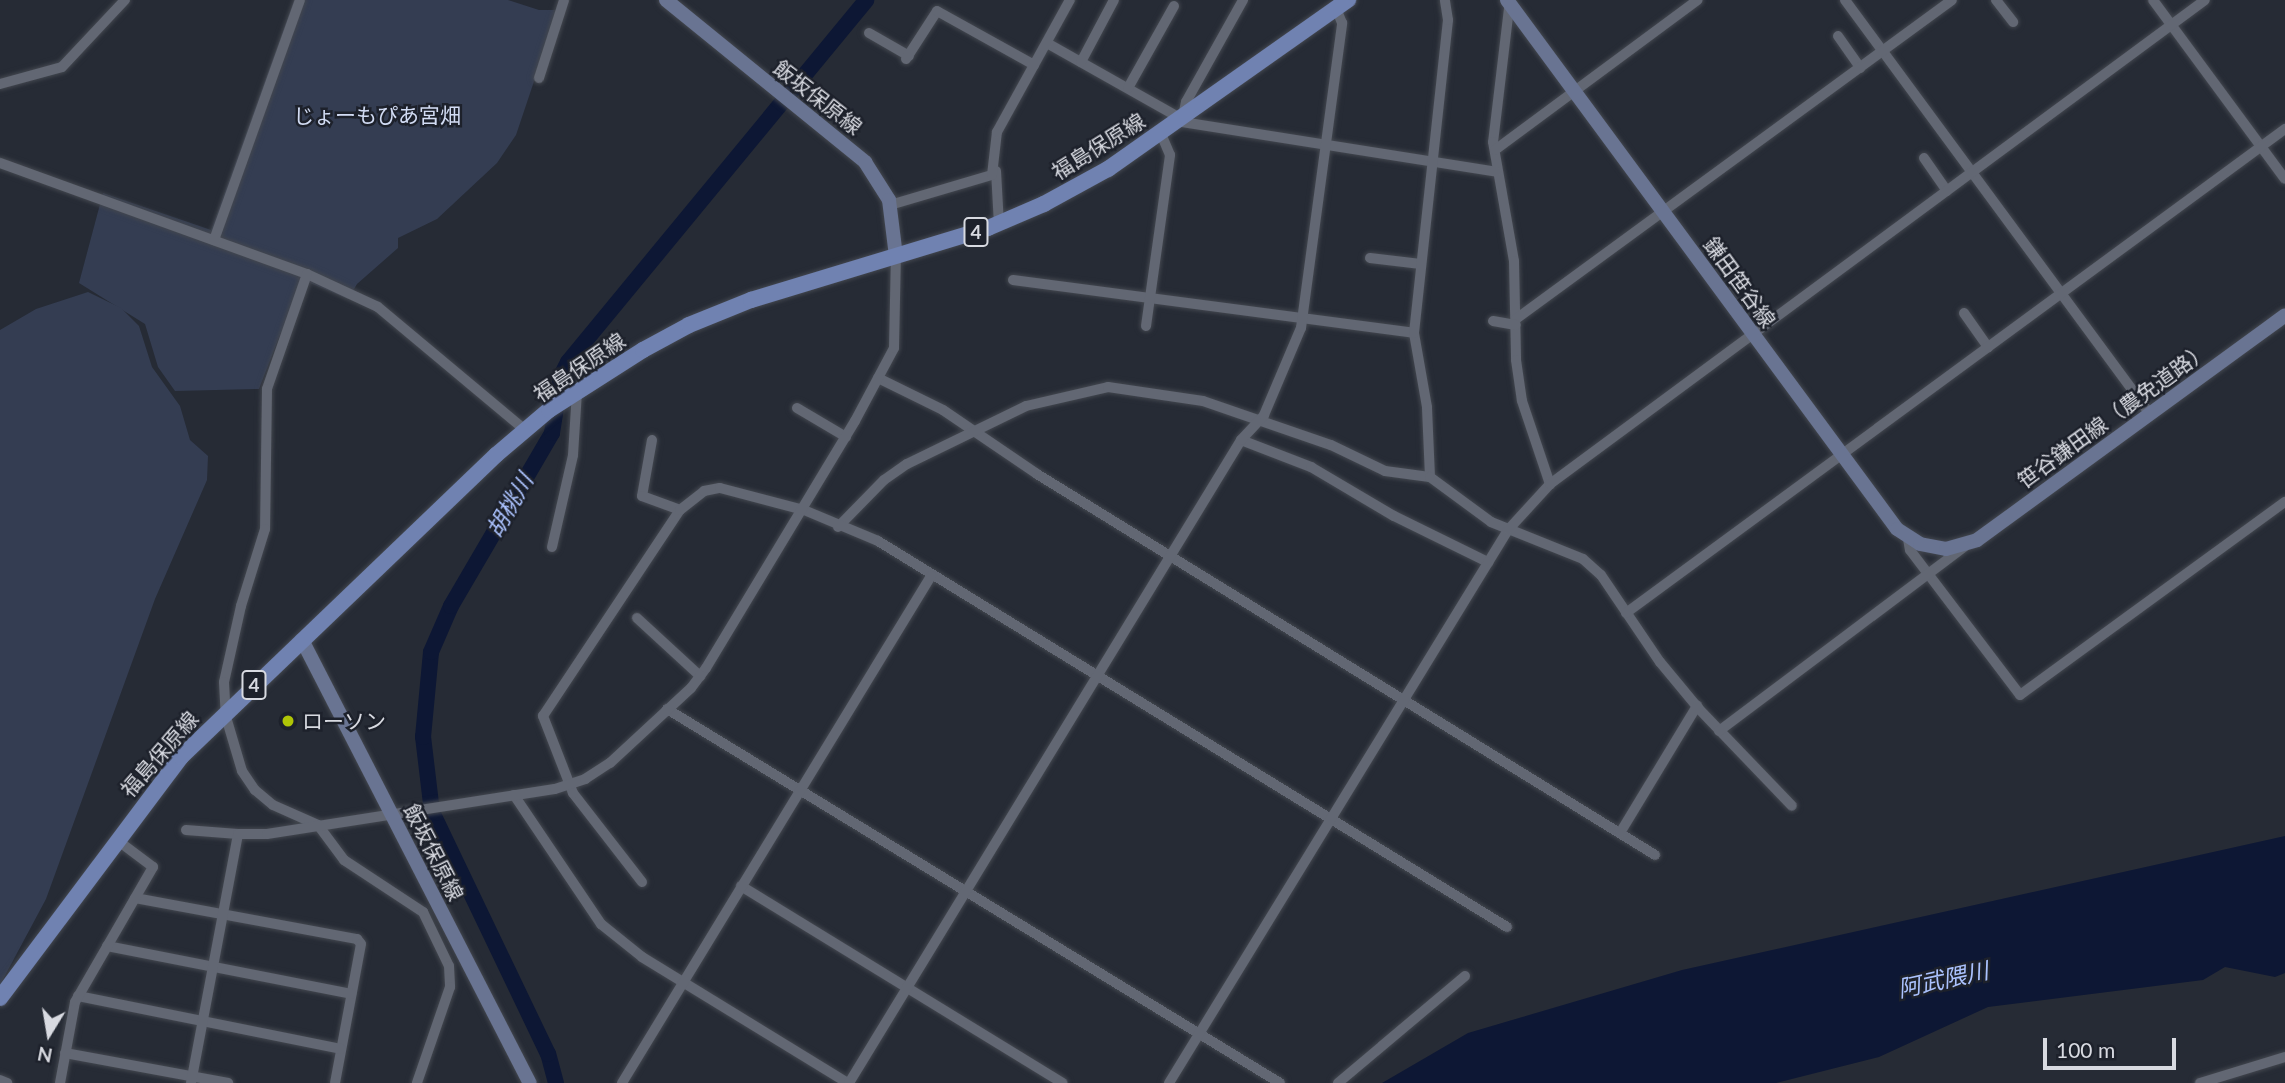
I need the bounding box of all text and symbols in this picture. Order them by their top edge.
street label: 飯坂保原線 [769,55,867,139]
park label: じょーもぴあ宮畑 [293,102,461,128]
street label: 福島保原線 [1047,107,1149,185]
road number: 4 [962,216,990,248]
street label: 鎌田笹谷線 [1699,232,1781,332]
street label: 福島保原線 [528,327,630,407]
street label: 笹谷鎌田線（農免道路） [2012,337,2214,493]
water label: 胡桃川 [480,468,538,542]
road number: 4 [240,670,268,700]
street label: 福島保原線 [115,706,203,802]
place label: ローソン [302,708,386,734]
marker: ローソン [280,713,296,729]
street label: 飯坂保原線 [399,800,469,904]
water label: 阿武隈川 [1895,956,1991,1002]
north arrow [14,999,84,1069]
scale bar [2047,1024,2180,1068]
text: 100 m [2056,1037,2115,1062]
text: N [36,1042,54,1068]

